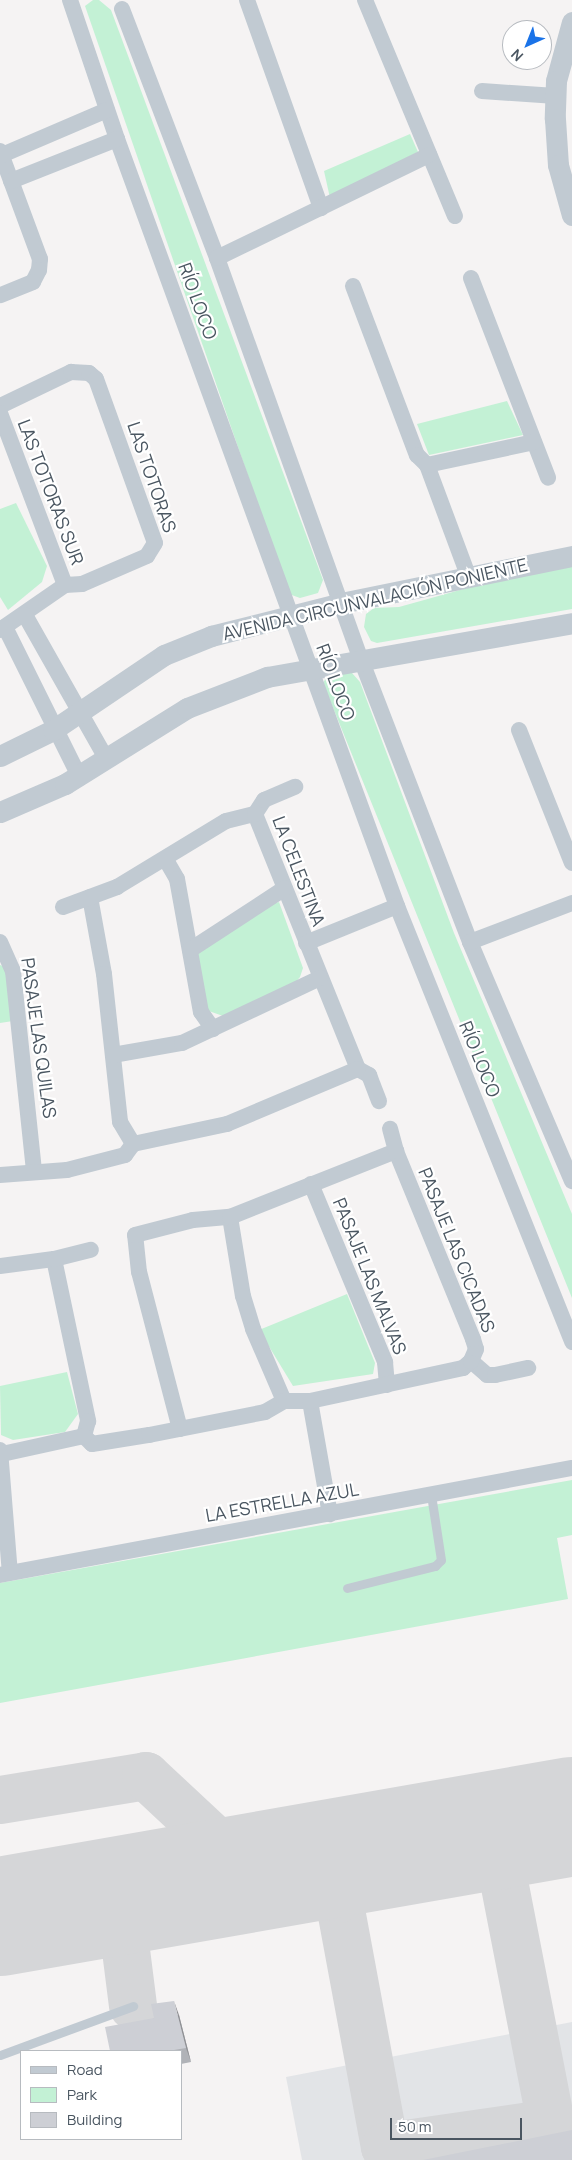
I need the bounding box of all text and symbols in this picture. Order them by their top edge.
north arrow [502,20,552,70]
text: N [507,45,527,66]
street label: RÍO LOCO [174,260,222,342]
street label: LAS TOTORAS SUR [13,416,89,568]
street label: LAS TOTORAS [123,419,181,535]
street label: AVENIDA CIRCUNVALACIÓN PONIENTE [221,553,529,645]
street label: RÍO LOCO [312,641,360,723]
street label: LA CELESTINA [268,813,330,929]
street label: PASAJE LAS QUILAS [17,956,61,1120]
street label: RÍO LOCO [455,1018,505,1100]
street label: PASAJE LAS CICADAS [414,1165,500,1335]
street label: PASAJE LAS MALVAS [329,1195,411,1357]
street label: LA ESTRELLA AZUL [204,1478,360,1526]
legend [20,2050,182,2140]
text: Road [67,2059,103,2080]
text: Park [67,2084,97,2105]
scale bar [392,2108,524,2140]
text: Building [67,2109,122,2130]
text: 50 m [398,2116,432,2137]

